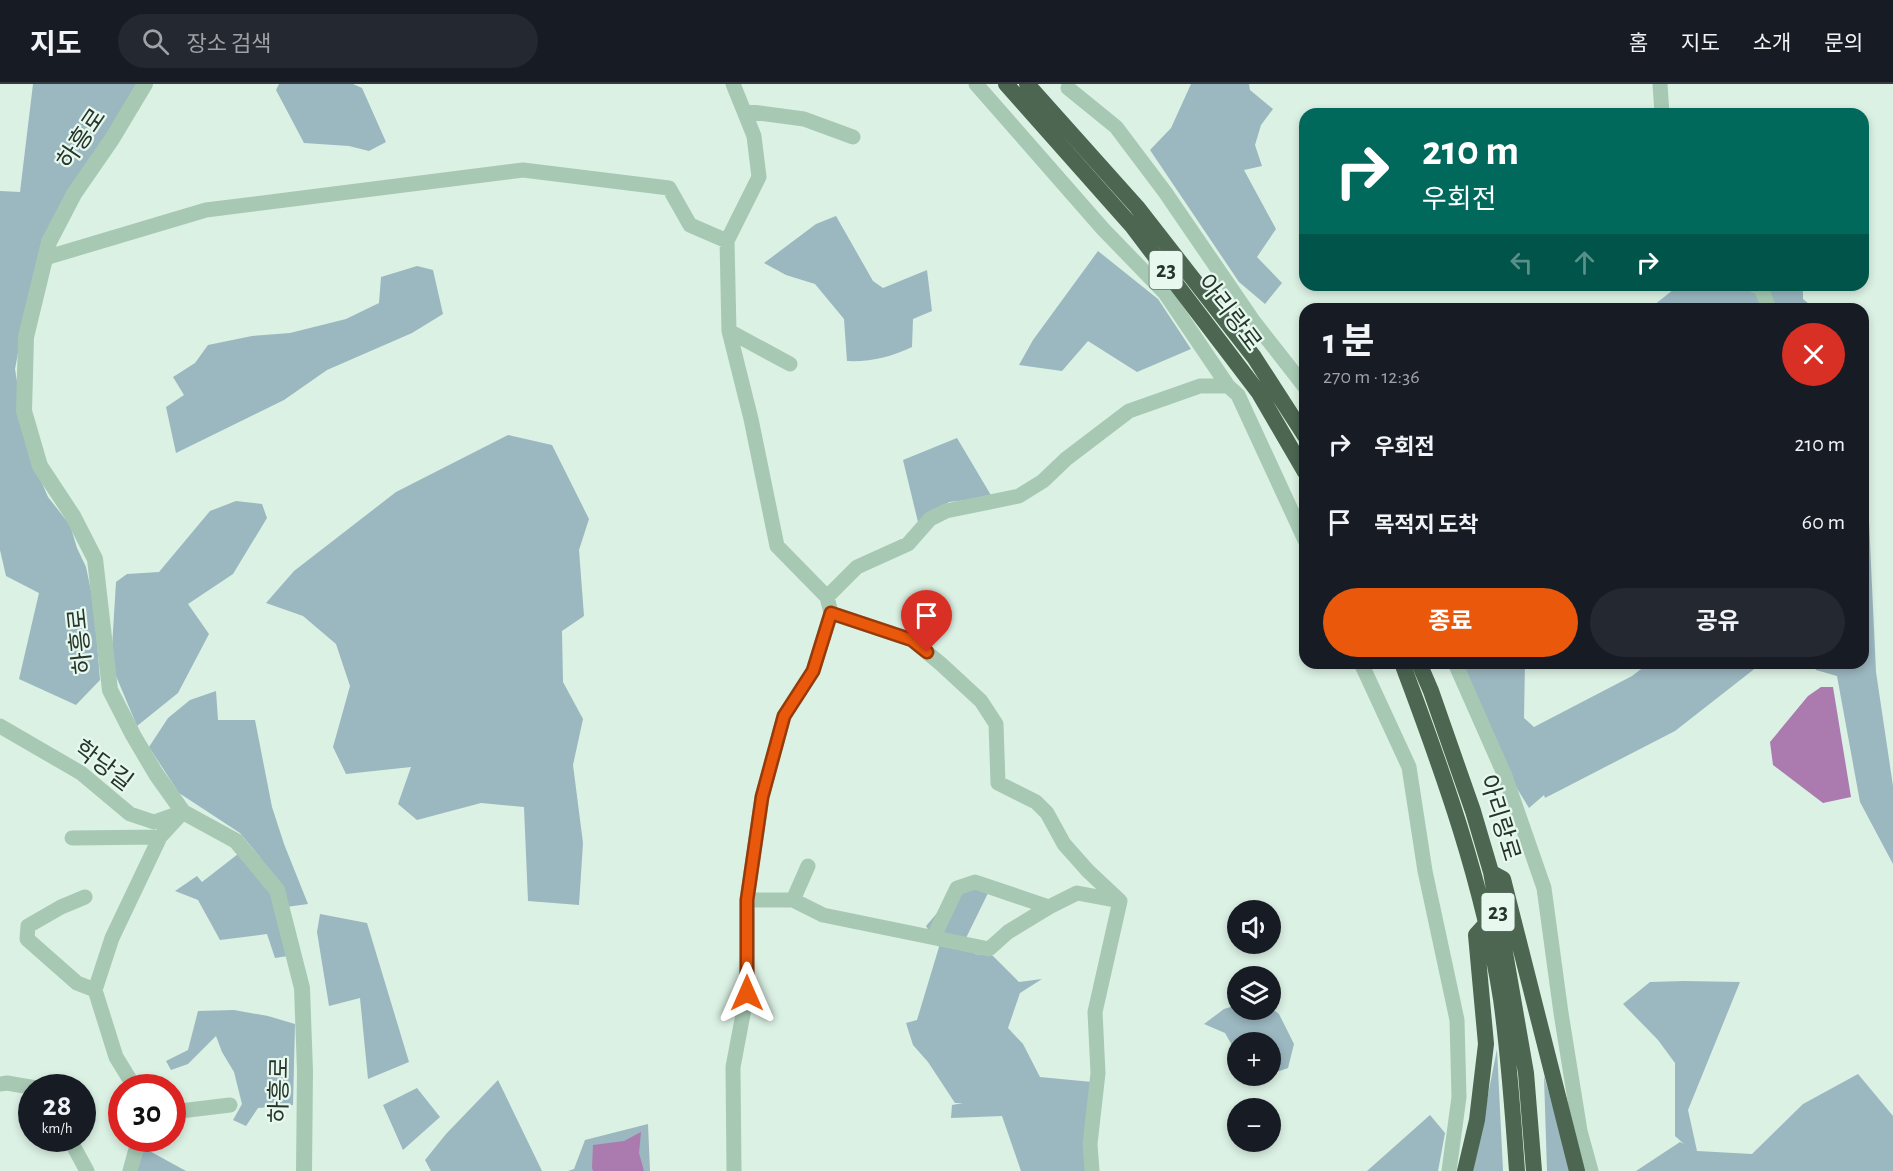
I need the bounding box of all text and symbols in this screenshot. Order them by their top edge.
search box [118,14,538,68]
icon: search [139,25,172,58]
text: 지도 [30,31,82,59]
text: 장소 검색 [187,33,271,55]
text: 홈 [1629,33,1648,54]
text: 지도 [1681,33,1720,54]
text: 소개 [1753,33,1791,54]
text: 문의 [1824,33,1863,54]
street label: 하흥로 [52,104,110,173]
text: 210 m [1422,130,1519,172]
icon: right [1323,132,1401,210]
text: 우회전 [1422,186,1497,213]
icon: left [1505,246,1538,279]
icon: ahead [1568,246,1601,279]
icon: right [1631,246,1664,279]
road number: 23 [1150,251,1182,289]
street label: 아리랑로 [1193,270,1266,355]
button: close [1782,323,1845,386]
text: 1 분 [1323,324,1375,360]
text: 270 m · 12:36 [1323,367,1420,387]
icon: right [1323,428,1356,461]
text: 210 m [1795,433,1845,455]
text: 우회전 [1374,436,1435,458]
icon: arrive [1323,506,1356,539]
text: 60 m [1802,511,1845,533]
text: 목적지 도착 [1374,514,1479,536]
button: 종료 [1323,588,1578,657]
button: 공유 [1590,588,1845,657]
pin [901,590,952,652]
icon: arrive [910,599,943,632]
street label: 하흥로 [64,607,96,675]
street label: 학당길 [69,735,138,796]
street label: 아리랑로 [1475,772,1524,864]
road number: 23 [1482,893,1514,931]
map controls [1227,900,1281,1152]
button: sound [1227,900,1281,954]
position arrow [715,961,779,1025]
button: layers [1227,966,1281,1020]
button: + [1227,1032,1281,1086]
street label: 하흥로 [265,1057,293,1123]
speed limit sign: 30 [108,1074,186,1152]
text: 28 [43,1091,71,1121]
button: − [1227,1098,1281,1152]
text: km/h [42,1121,72,1136]

